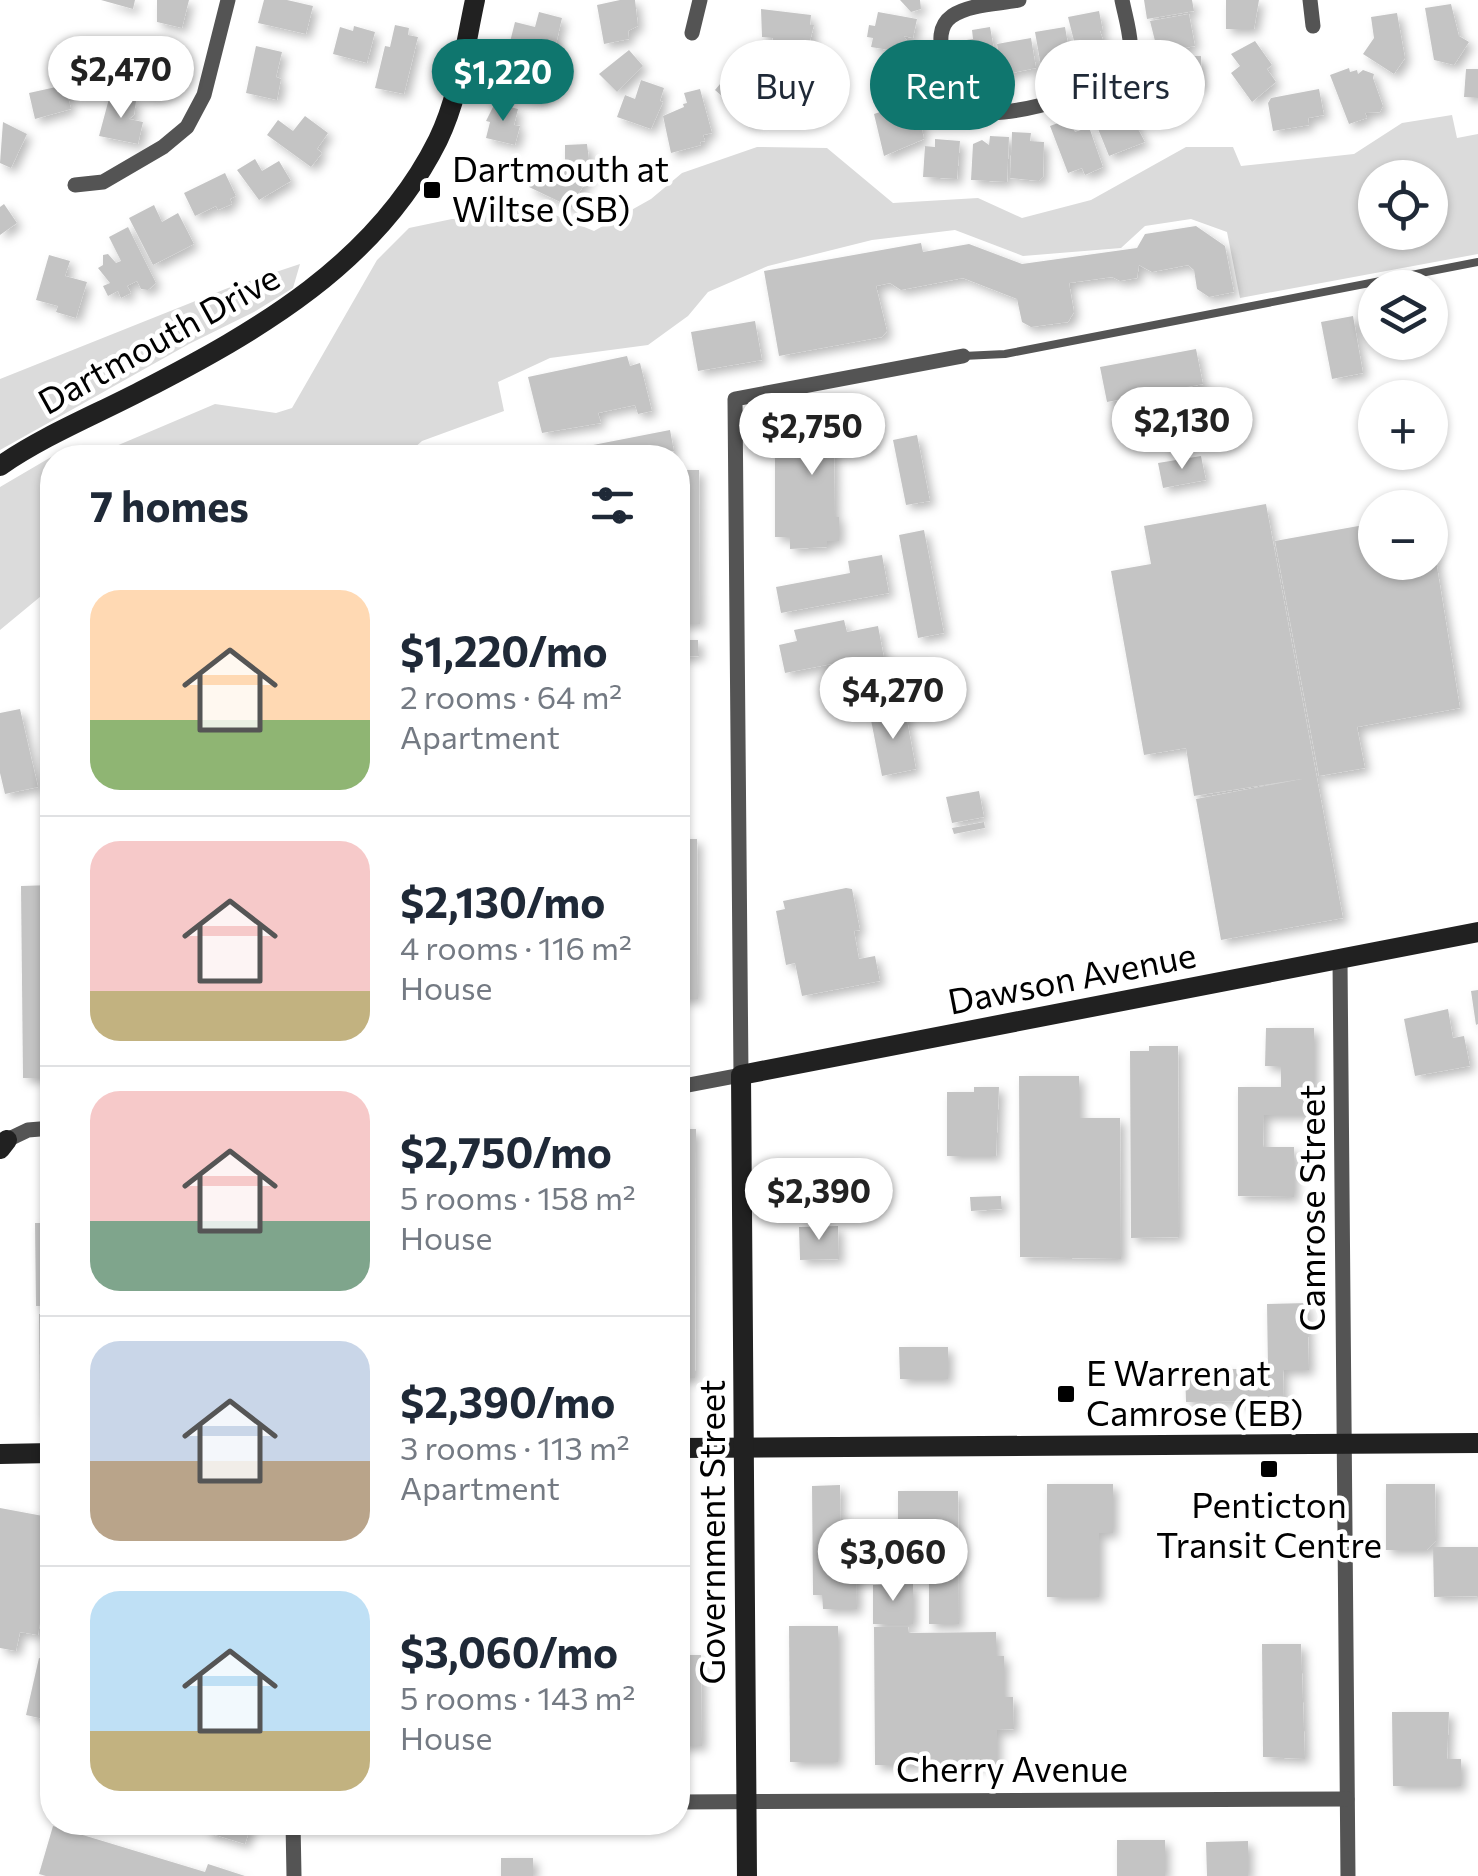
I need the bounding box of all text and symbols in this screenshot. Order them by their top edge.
pin: $2,470 [40,36,202,121]
pin: $1,220 [422,39,584,124]
chip: Buy [720,40,850,130]
chip: Rent [870,40,1015,130]
chip: Filters [1035,40,1205,130]
text: $2,470 [70,48,172,88]
text: $1,220 [454,51,552,91]
place label: Dartmouth at Wiltse (SB) [452,146,669,229]
map controls [1358,160,1448,580]
button: locate [1358,160,1448,250]
marker: Dartmouth at Wiltse (SB) [421,179,443,201]
street label: Dartmouth Drive [30,254,286,422]
button: layers [1358,270,1448,360]
button: + [1358,380,1448,470]
pin: $2,130 [1101,387,1263,472]
pin: $2,750 [731,393,893,478]
text: $2,130 [1134,399,1230,439]
text: $2,750 [761,405,863,445]
icon: filters [585,478,640,533]
text: 7 homes [90,479,249,531]
button: − [1358,490,1448,580]
text: $1,220/mo [400,624,608,676]
icon: home [170,630,290,750]
pin: $4,270 [812,657,974,742]
text: $4,270 [842,669,944,709]
text: 2 rooms · 64 m² [400,676,622,716]
text: Apartment [400,716,560,756]
text: $2,130/mo [400,875,605,927]
icon: home [170,881,290,1001]
text: 4 rooms · 116 m² [400,927,632,967]
street label: Dawson Avenue [944,931,1199,1022]
text: House [400,967,492,1007]
street label: Camrose Street [1289,1085,1332,1331]
text: $2,750/mo [400,1125,612,1177]
icon: home [170,1131,290,1251]
pin: $2,390 [738,1158,900,1243]
text: $2,390 [767,1170,871,1210]
text: 5 rooms · 158 m² [400,1177,636,1217]
text: House [400,1217,492,1257]
place label: E Warren at Camrose (EB) [1086,1350,1304,1433]
text: $2,390/mo [400,1375,615,1427]
street label: Government Street [689,1380,732,1684]
icon: home [170,1381,290,1501]
marker: E Warren at Camrose (EB) [1055,1383,1077,1405]
text: 3 rooms · 113 m² [400,1427,630,1467]
marker: Penticton Transit Centre [1258,1458,1280,1480]
text: Apartment [400,1467,560,1507]
place label: Penticton Transit Centre [1156,1482,1382,1565]
pin: $3,060 [812,1519,974,1604]
text: $3,060 [840,1531,946,1571]
text: $3,060/mo [400,1625,618,1677]
icon: home [170,1631,290,1751]
text: 5 rooms · 143 m² [400,1677,635,1717]
text: House [400,1717,492,1757]
street label: Cherry Avenue [896,1746,1128,1789]

